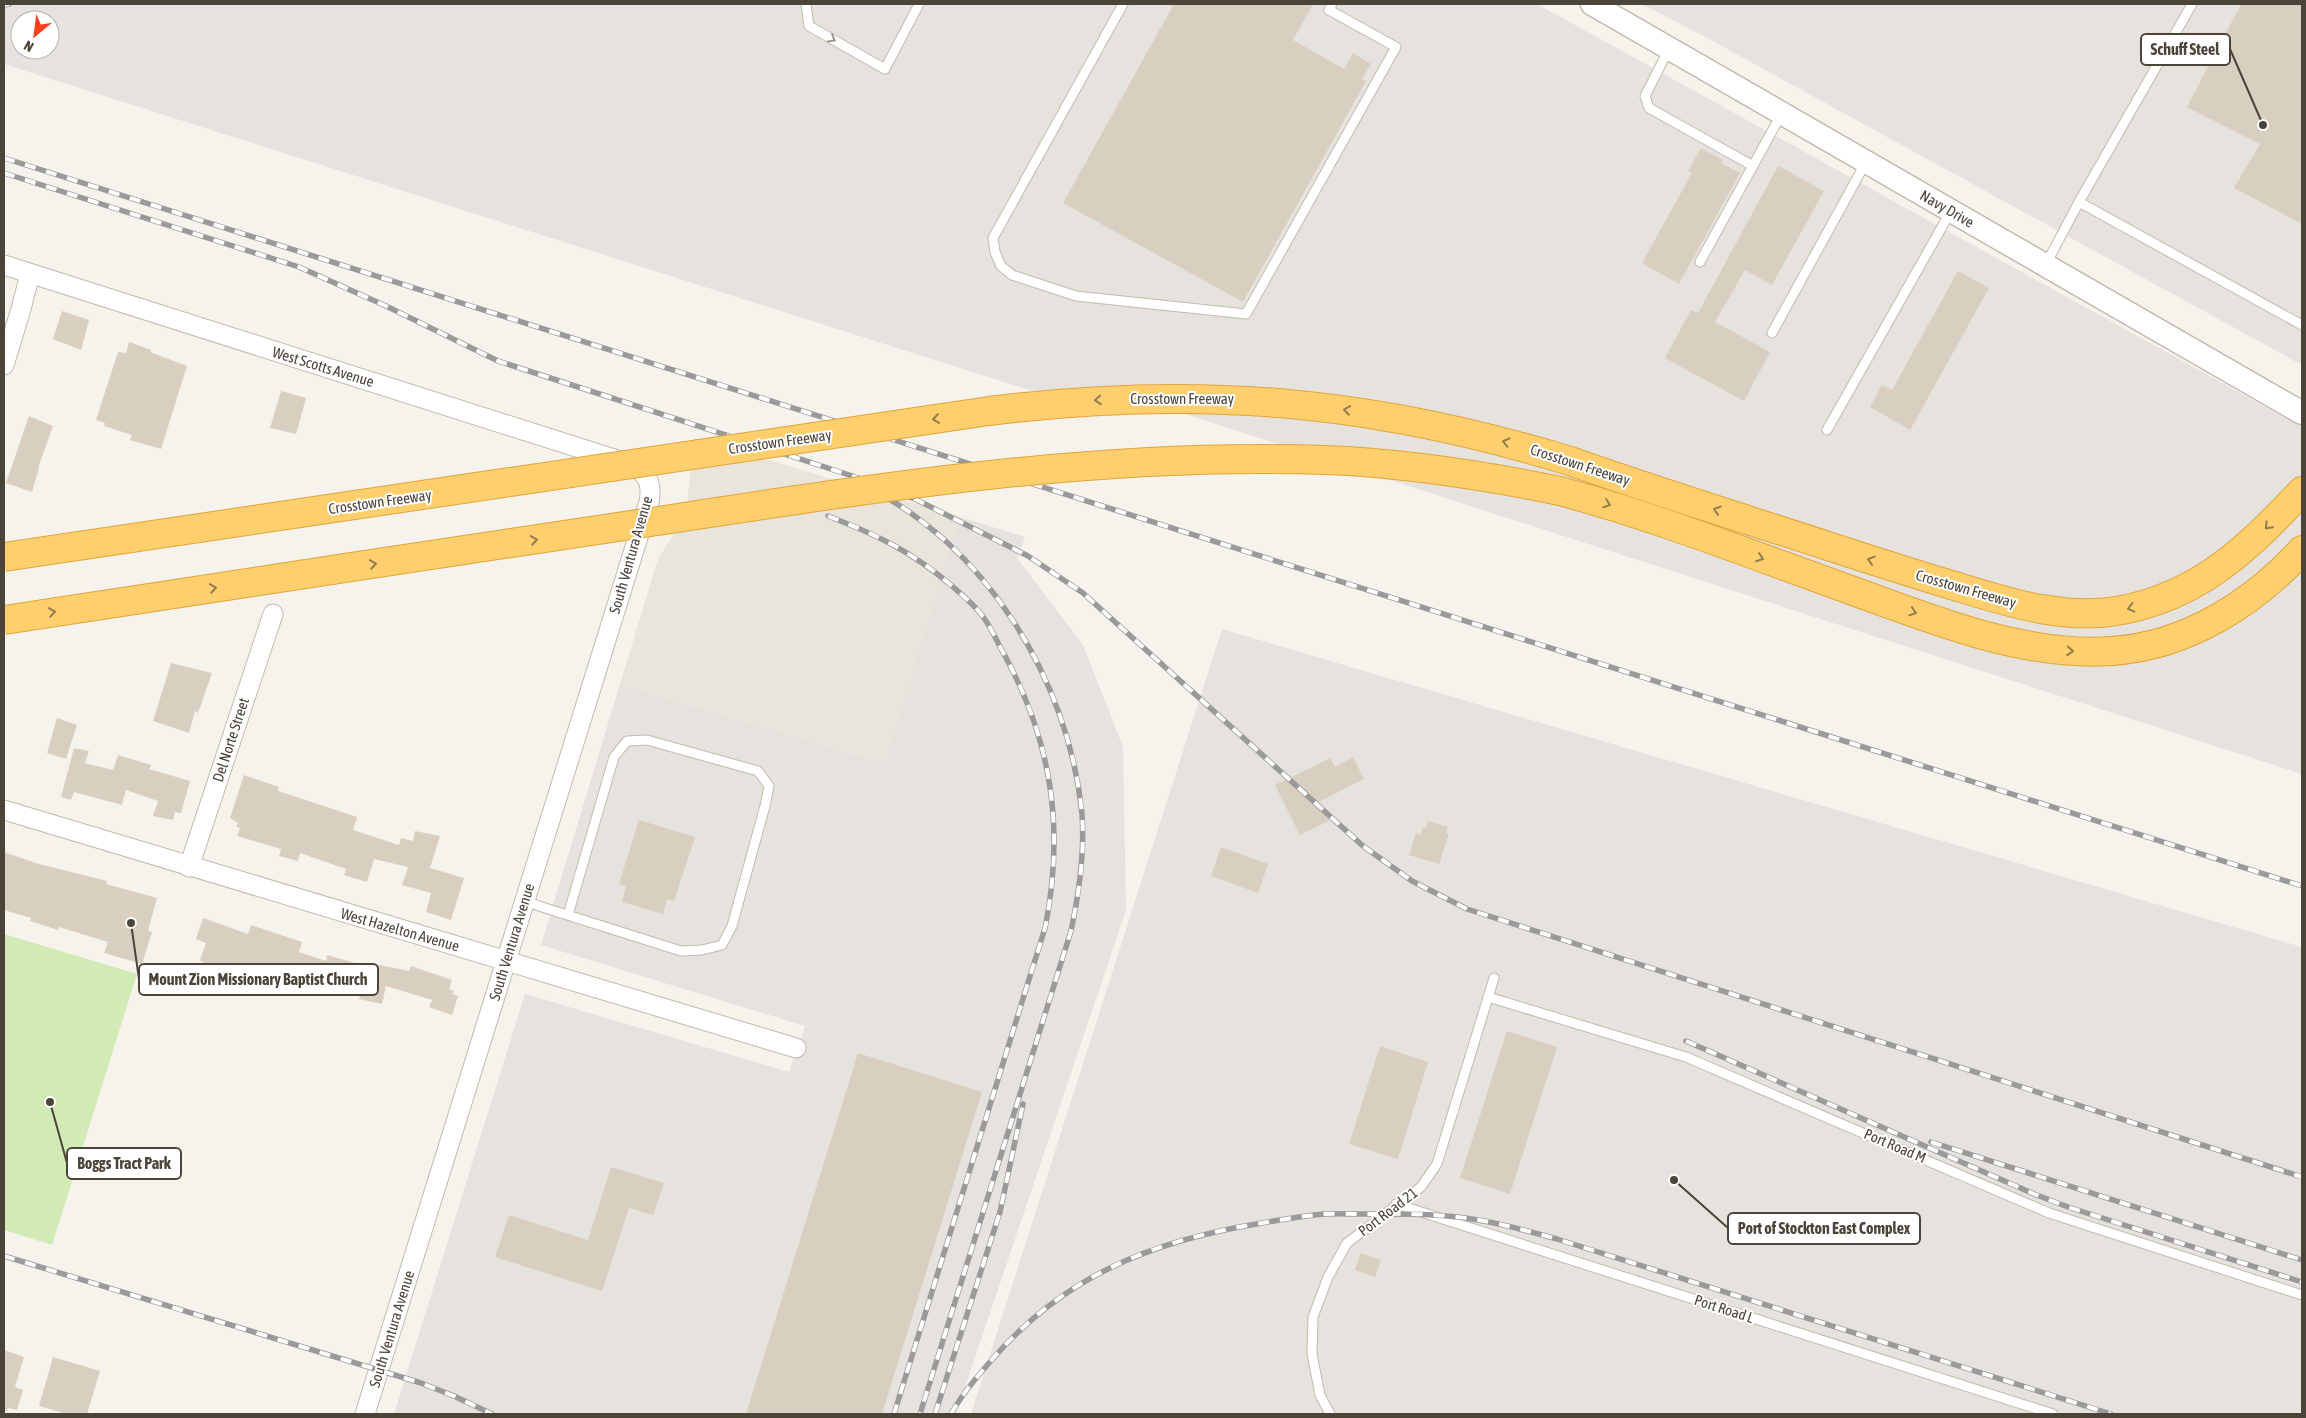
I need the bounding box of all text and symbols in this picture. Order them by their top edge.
north arrow [10,10,60,60]
one-way arrow [827,33,836,43]
callout: Schuff Steel [2141,34,2230,65]
text: N [21,37,36,55]
text: Schuff Steel [2151,40,2220,58]
street label: Navy Drive [1917,186,1977,231]
street label: West Scotts Avenue [270,343,376,390]
street label: Crosstown Freeway [1130,390,1234,407]
one-way arrow [1093,394,1101,405]
one-way arrow [1343,405,1351,415]
one-way arrow [932,413,940,424]
street label: Crosstown Freeway [727,426,832,457]
one-way arrow [1502,437,1511,448]
street label: Crosstown Freeway [1528,440,1632,489]
street label: Crosstown Freeway [327,486,432,517]
street label: South Ventura Avenue [606,494,655,616]
one-way arrow [1602,498,1610,508]
one-way arrow [1713,506,1721,516]
one-way arrow [2265,521,2274,530]
one-way arrow [530,535,538,545]
one-way arrow [1755,552,1764,562]
one-way arrow [1868,556,1876,566]
one-way arrow [369,559,378,569]
street label: Crosstown Freeway [1914,566,2018,611]
one-way arrow [209,583,217,594]
one-way arrow [2127,602,2136,613]
one-way arrow [1908,606,1917,616]
one-way arrow [48,608,56,618]
one-way arrow [2067,645,2075,656]
street label: Del Norte Street [209,696,252,784]
street label: South Ventura Avenue [486,881,537,1002]
street label: West Hazelton Avenue [339,904,462,955]
callout: Mount Zion Missionary Baptist Church [139,964,378,995]
text: Mount Zion Missionary Baptist Church [149,970,368,988]
street label: Port Road M [1862,1125,1929,1166]
callout: Boggs Tract Park [67,1148,181,1179]
text: Boggs Tract Park [77,1154,172,1172]
street label: Port Road 21 [1355,1184,1421,1239]
callout: Port of Stockton East Complex [1728,1213,1920,1244]
text: Port of Stockton East Complex [1738,1219,1911,1237]
street label: South Ventura Avenue [366,1268,417,1389]
street label: Port Road L [1692,1291,1756,1326]

